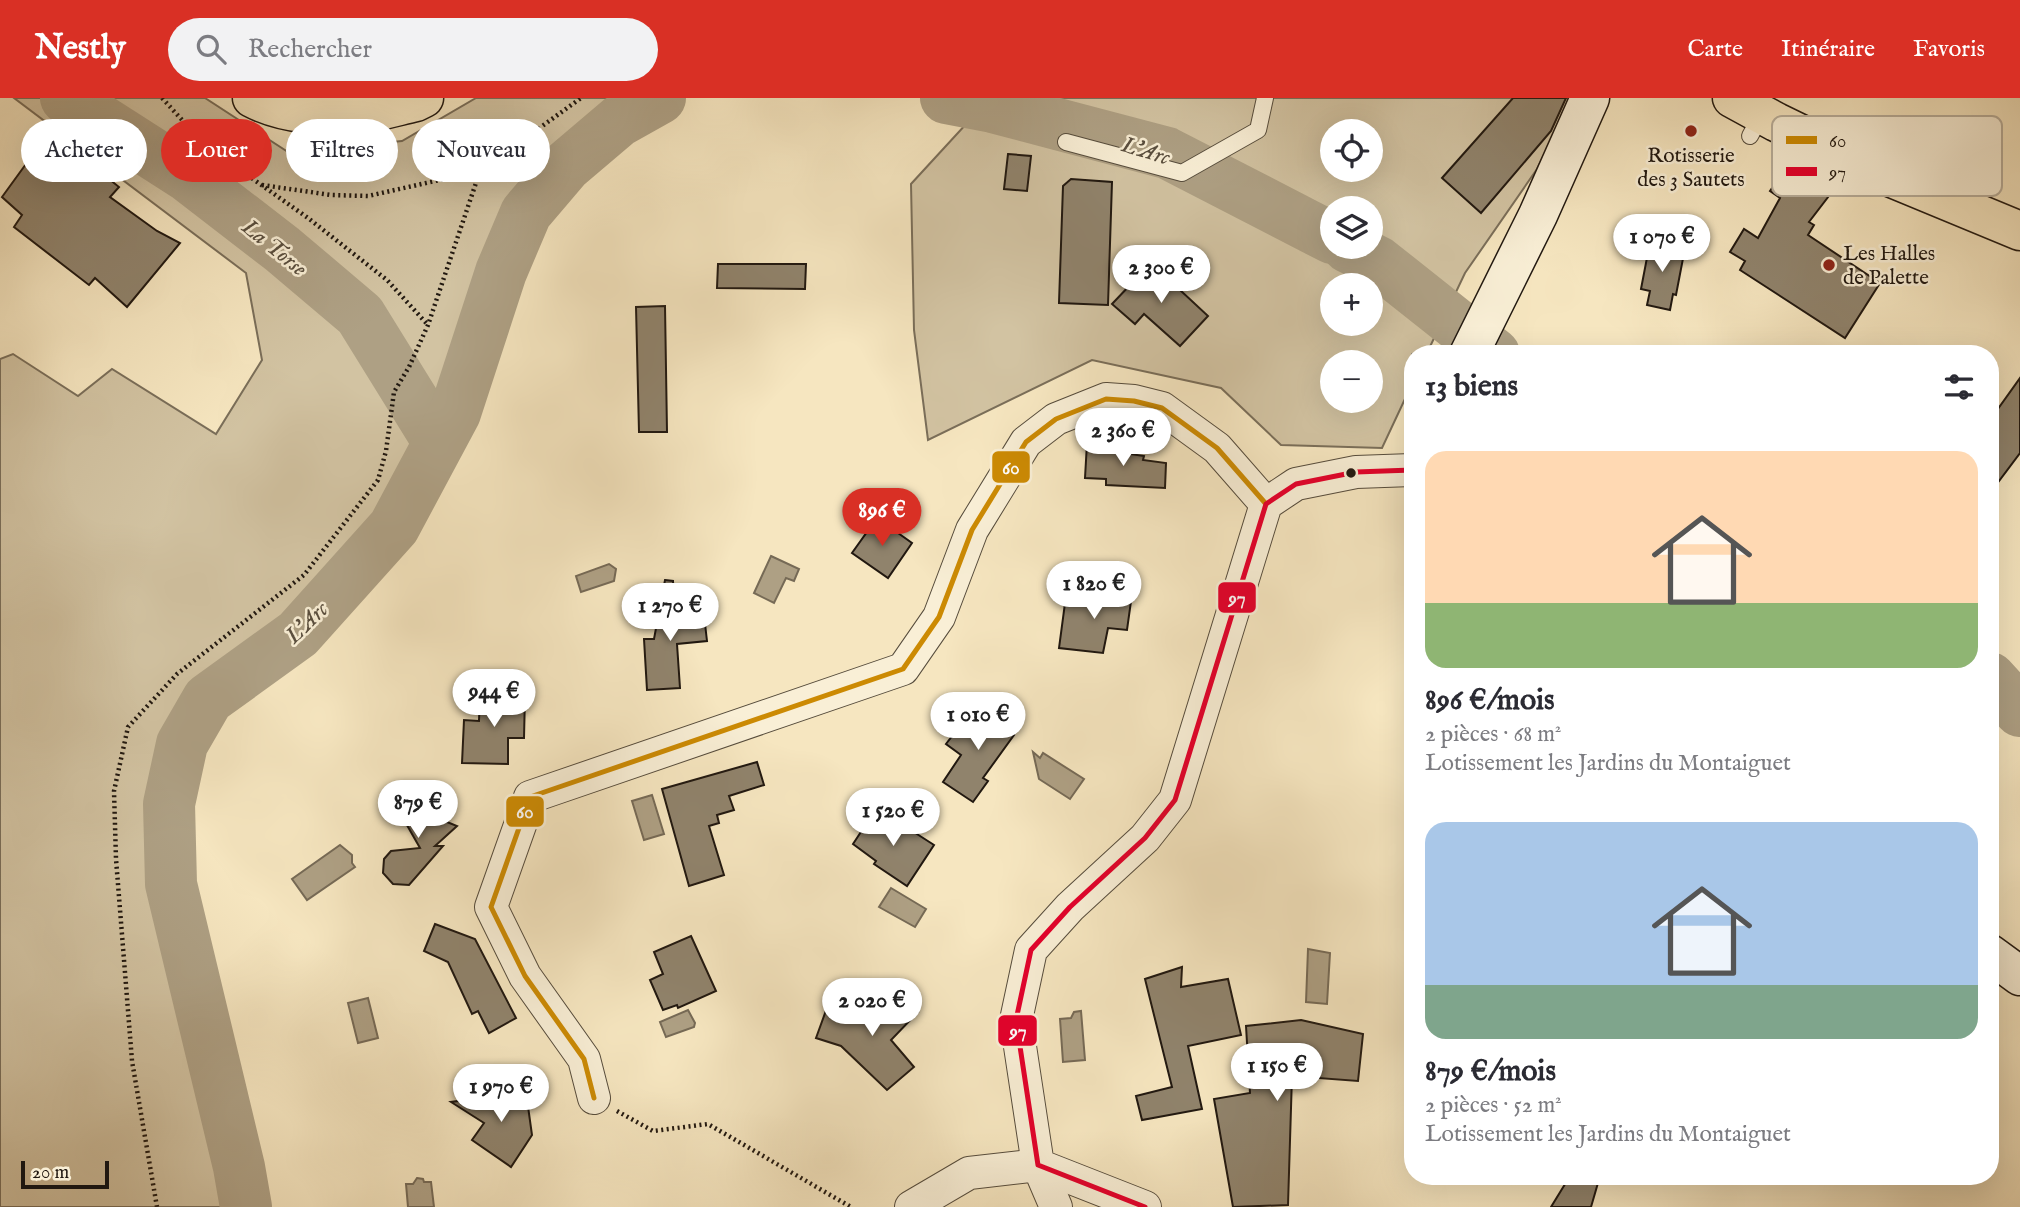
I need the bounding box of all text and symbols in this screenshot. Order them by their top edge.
search box [168,18,658,81]
text: Nestly [35,28,126,70]
icon: search [192,30,230,68]
text: Rechercher [248,33,372,66]
text: Carte [1687,34,1743,65]
text: Itinéraire [1781,34,1875,65]
text: Favoris [1913,34,1985,65]
legend [1772,116,2002,196]
chip: Acheter [21,119,147,182]
chip: Louer [161,119,272,182]
chip: Filtres [286,119,398,182]
chip: Nouveau [412,119,550,182]
map controls [1320,119,1383,413]
button: locate [1320,119,1383,182]
marker: Rotisserie des 3 Sautets [1683,123,1699,139]
water label: L'Arc [1117,130,1174,173]
text: 60 [1829,130,1846,154]
place label: Rotisserie des 3 Sautets [1637,143,1745,194]
text: 97 [1828,161,1846,185]
button: layers [1320,196,1383,259]
water label: La Torse [235,212,313,284]
pin: 1 070 € [1597,214,1727,274]
text: 1 070 € [1629,222,1695,251]
place label: Les Halles de Palette [1843,241,1935,292]
pin: 2 300 € [1096,246,1226,305]
text: 2 300 € [1128,253,1194,282]
marker: Les Halles de Palette [1821,257,1837,273]
button: + [1320,273,1383,336]
button: − [1320,350,1383,413]
text: 13 biens [1425,368,1518,406]
icon: filters [1940,368,1978,406]
pin: 2 360 € [1058,408,1188,468]
text: 2 360 € [1091,416,1155,445]
line badge: 60 [991,450,1031,484]
text: 60 [1002,457,1020,481]
unlabelled marker [1344,466,1358,480]
pin: 896 € [833,489,931,548]
text: 896 € [858,496,906,525]
icon: home [1639,497,1765,623]
pin: 1 820 € [1029,561,1159,621]
text: 1 820 € [1062,569,1126,598]
line badge: 97 [1217,581,1257,614]
pin: 1 270 € [605,584,735,643]
text: 97 [1227,587,1246,611]
text: 1 270 € [638,591,702,620]
water label: L'Arc [279,595,336,651]
pin: 944 € [445,670,543,729]
text: 944 € [469,677,519,706]
text: 896 €/mois [1425,682,1555,720]
pin: 1 010 € [913,692,1043,752]
text: 1 010 € [947,700,1010,729]
text: 2 pièces · 68 m² [1425,720,1561,749]
text: Lotissement les Jardins du Montaiguet [1425,749,1791,778]
pin: 879 € [369,780,467,840]
text: 879 € [394,788,442,817]
pin: 1 520 € [828,788,958,848]
line badge: 60 [505,795,545,828]
text: 1 520 € [862,796,924,825]
text: 60 [516,801,534,825]
icon: home [1639,868,1765,994]
pin: 2 020 € [807,978,937,1038]
text: 2 020 € [838,986,906,1015]
line badge: 97 [997,1014,1038,1047]
text: 97 [1008,1020,1027,1044]
pin: 1 150 € [1212,1044,1342,1103]
text: 1 150 € [1247,1051,1307,1080]
text: 879 €/mois [1425,1053,1556,1091]
pin: 1 970 € [436,1065,566,1124]
text: 1 970 € [469,1072,533,1101]
text: 2 pièces · 52 m² [1425,1091,1562,1120]
text: Lotissement les Jardins du Montaiguet [1425,1120,1791,1149]
scale bar [21,1158,108,1190]
text: 20 m [32,1161,69,1185]

